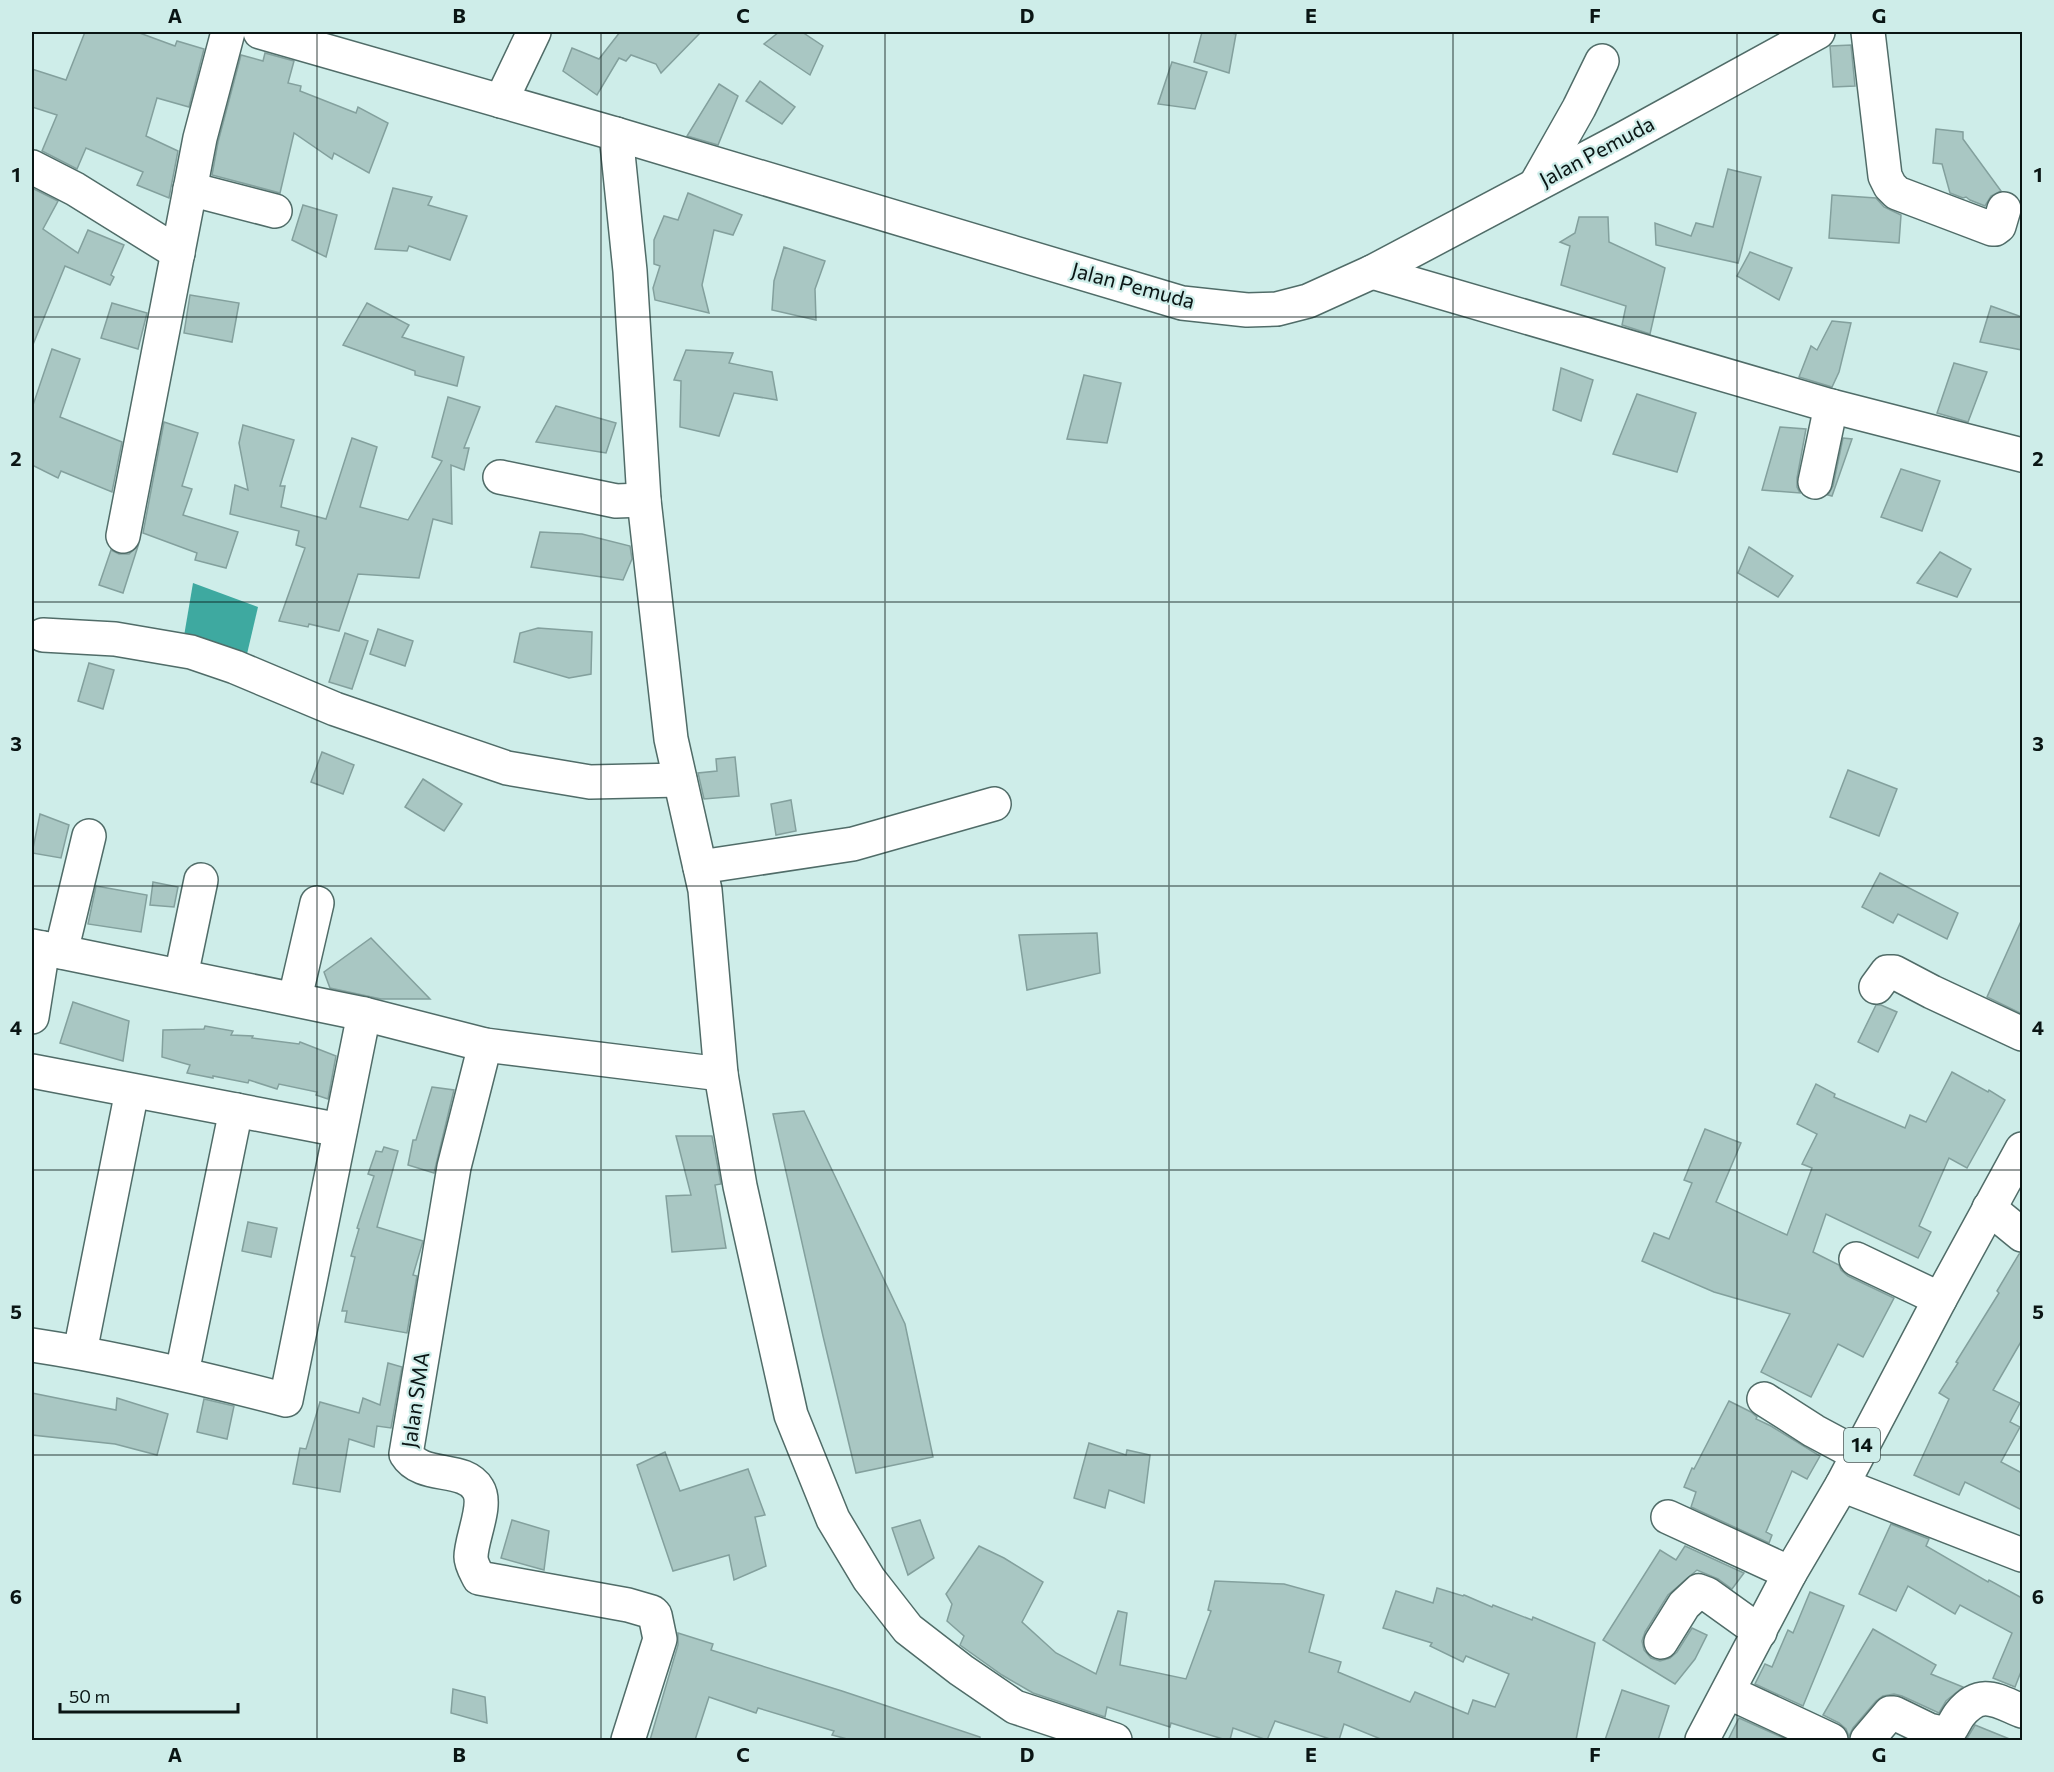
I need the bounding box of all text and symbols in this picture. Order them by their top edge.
text: A [168,3,182,27]
text: B [452,3,466,27]
text: C [736,3,750,27]
text: D [1020,3,1034,27]
text: E [1305,3,1317,27]
text: F [1589,3,1601,27]
text: G [1872,3,1886,27]
street label: Jalan Pemuda [1535,110,1658,191]
text: 1 [11,162,21,186]
text: 1 [2033,162,2043,186]
street label: Jalan Pemuda [1069,256,1198,313]
text: 2 [10,446,22,470]
text: 2 [2032,446,2044,470]
text: 3 [10,731,22,755]
text: 3 [2032,731,2044,755]
text: 4 [10,1015,22,1039]
text: 4 [2032,1015,2044,1039]
text: 5 [10,1299,22,1323]
text: 5 [2032,1299,2044,1323]
street label: Jalan SMA [395,1350,434,1449]
road number: 14 [1844,1428,1880,1462]
text: 6 [10,1584,22,1608]
text: 6 [2032,1584,2044,1608]
scale bar [60,1676,238,1714]
text: 50 m [69,1685,110,1707]
text: A [168,1742,182,1766]
text: B [452,1742,466,1766]
text: C [736,1742,750,1766]
text: D [1020,1742,1034,1766]
text: E [1305,1742,1317,1766]
text: F [1589,1742,1601,1766]
text: G [1872,1742,1886,1766]

